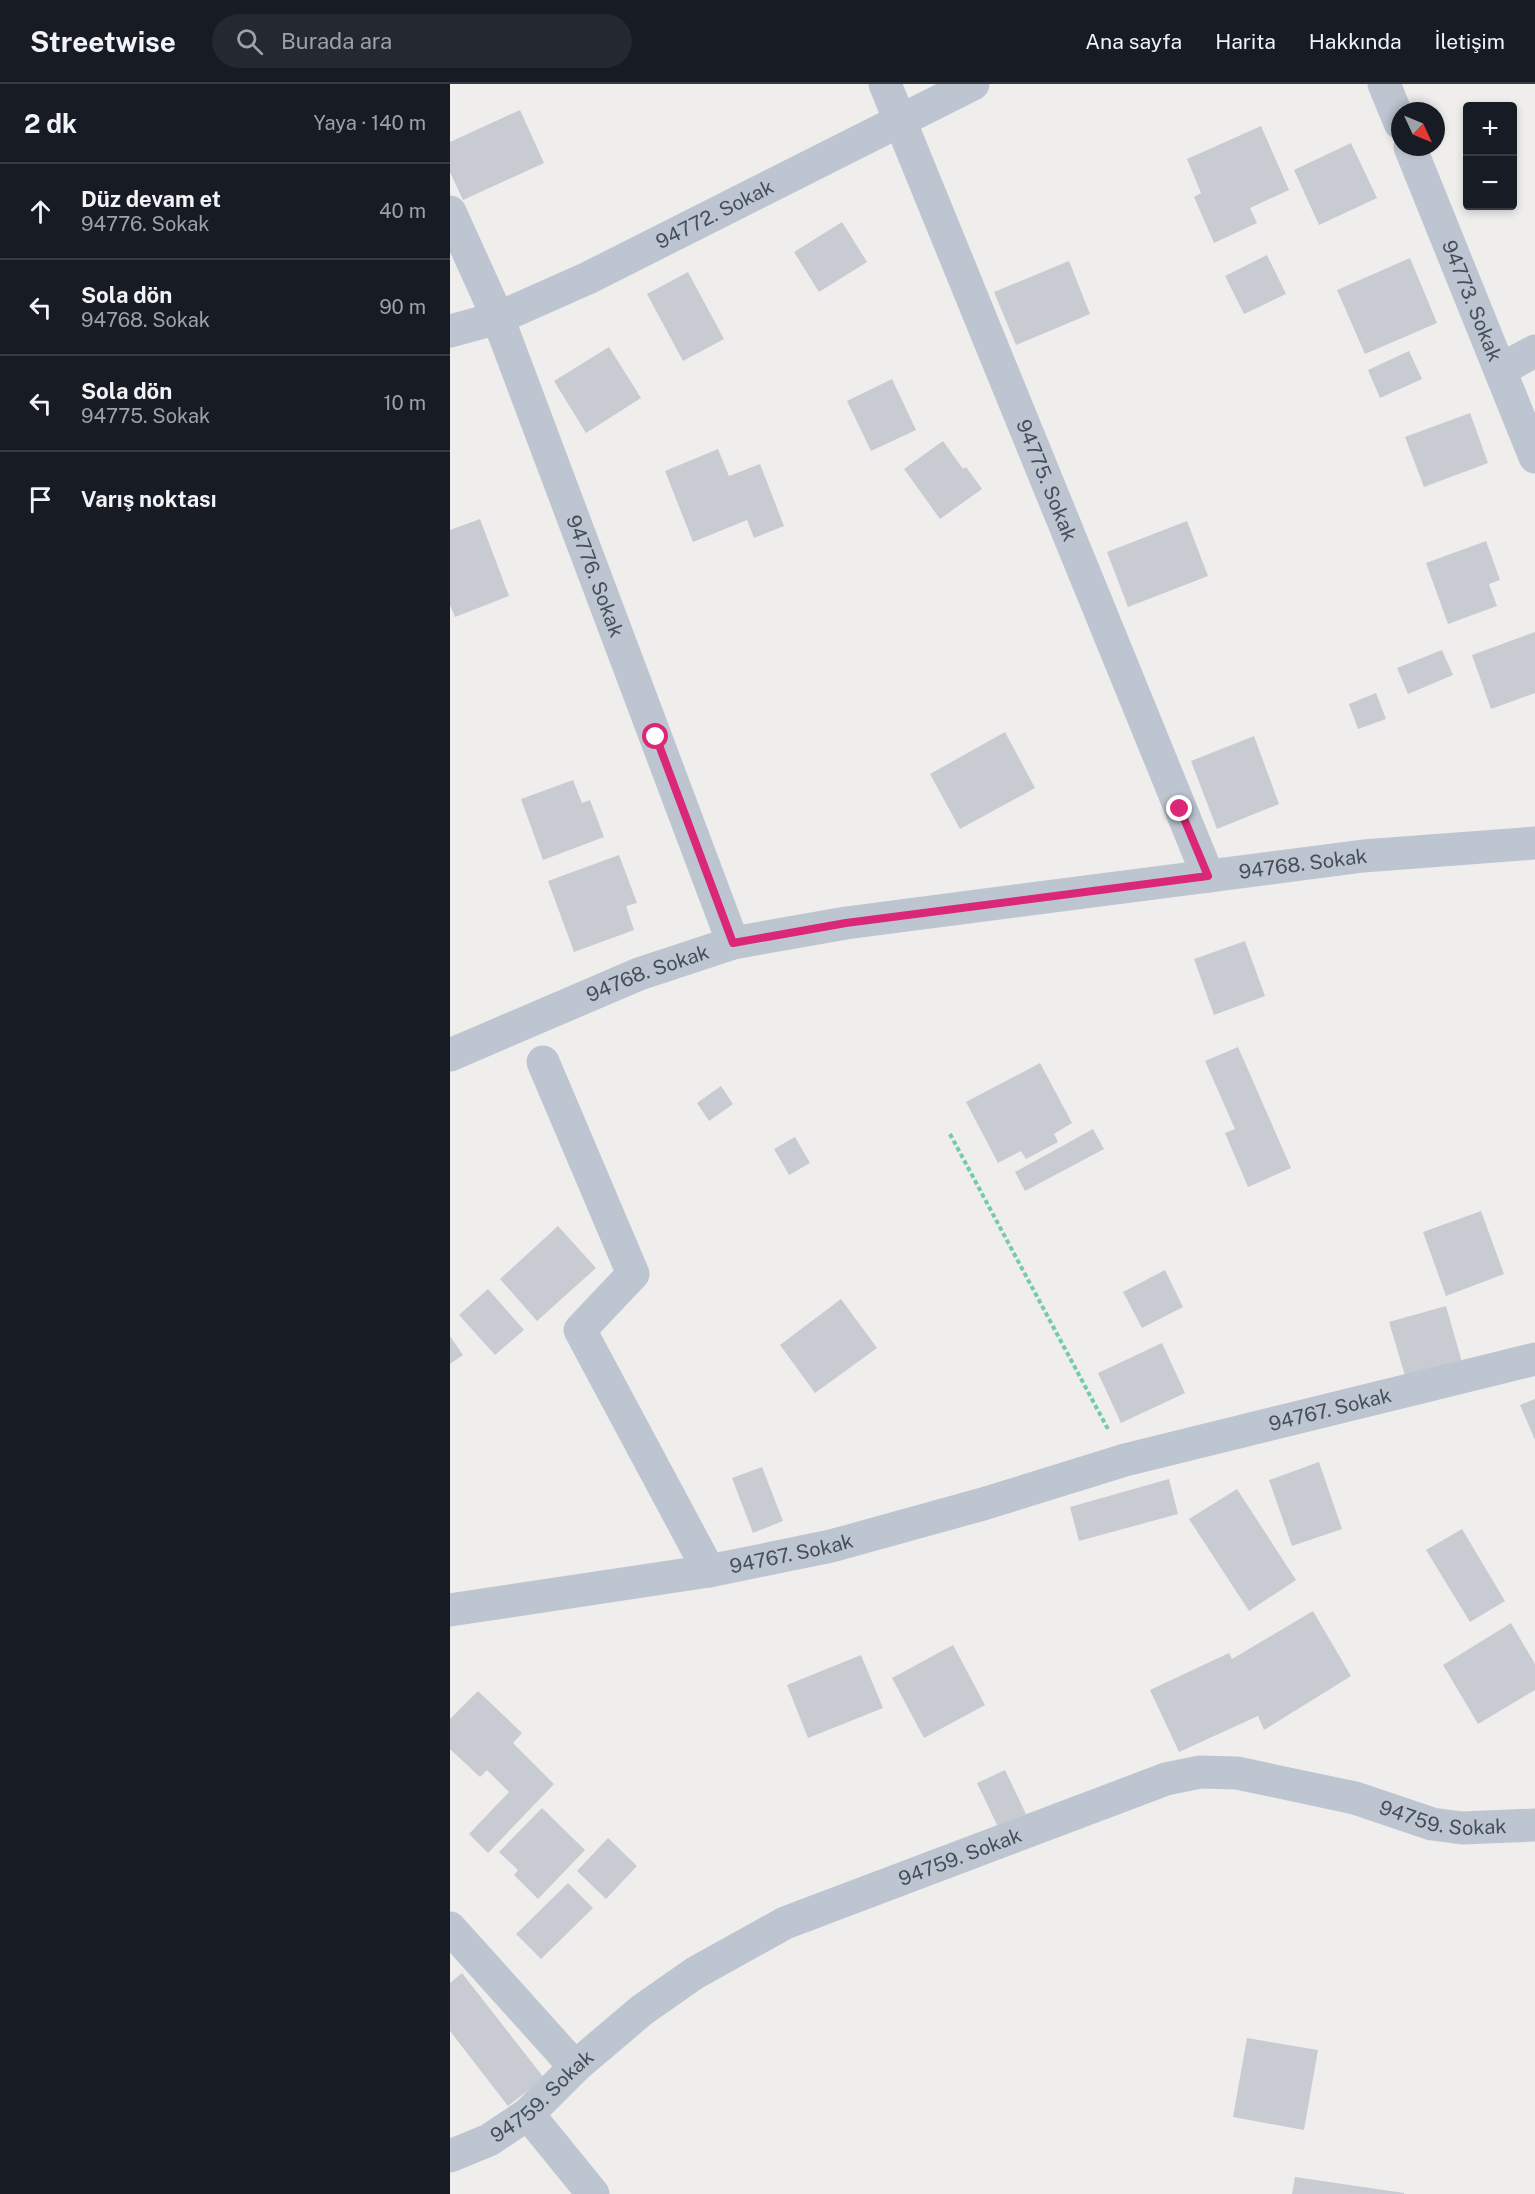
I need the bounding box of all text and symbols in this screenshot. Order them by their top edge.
search box [212,14,632,68]
text: Streetwise [30,25,176,58]
icon: search [233,25,266,58]
text: Burada ara [281,28,392,54]
text: Ana sayfa [1085,29,1182,54]
text: Harita [1215,29,1276,54]
text: Hakkında [1309,29,1402,54]
text: İletişim [1435,29,1505,54]
north arrow [1391,102,1445,156]
map controls [1463,102,1517,210]
button: + [1463,102,1517,156]
text: 2 dk [24,108,77,139]
text: Yaya · 140 m [314,111,426,135]
button: − [1463,156,1517,210]
street label: 94772. Sokak [652,175,777,254]
text: Düz devam et [81,186,221,212]
icon: ahead [24,195,57,228]
text: 40 m [379,199,426,223]
text: 94776. Sokak [81,212,210,236]
street label: 94773. Sokak [1437,237,1507,365]
text: Sola dön [81,282,172,308]
icon: left [24,291,57,324]
text: 90 m [379,295,426,319]
text: 94768. Sokak [81,308,210,332]
text: Sola dön [81,378,172,404]
icon: left [24,387,57,420]
text: 10 m [383,391,426,415]
text: 94775. Sokak [81,404,210,428]
street label: 94775. Sokak [1011,416,1082,545]
icon: arrive [24,483,57,516]
text: Varış noktası [81,486,216,512]
street label: 94776. Sokak [561,512,629,640]
route start [642,723,668,749]
route end [1166,795,1192,821]
street label: 94768. Sokak [1237,844,1368,884]
street label: 94768. Sokak [583,940,712,1007]
street label: 94767. Sokak [1266,1383,1394,1436]
street label: 94767. Sokak [727,1528,856,1578]
street label: 94759. Sokak [1376,1795,1507,1840]
street label: 94759. Sokak [895,1823,1025,1891]
street label: 94759. Sokak [486,2045,598,2148]

